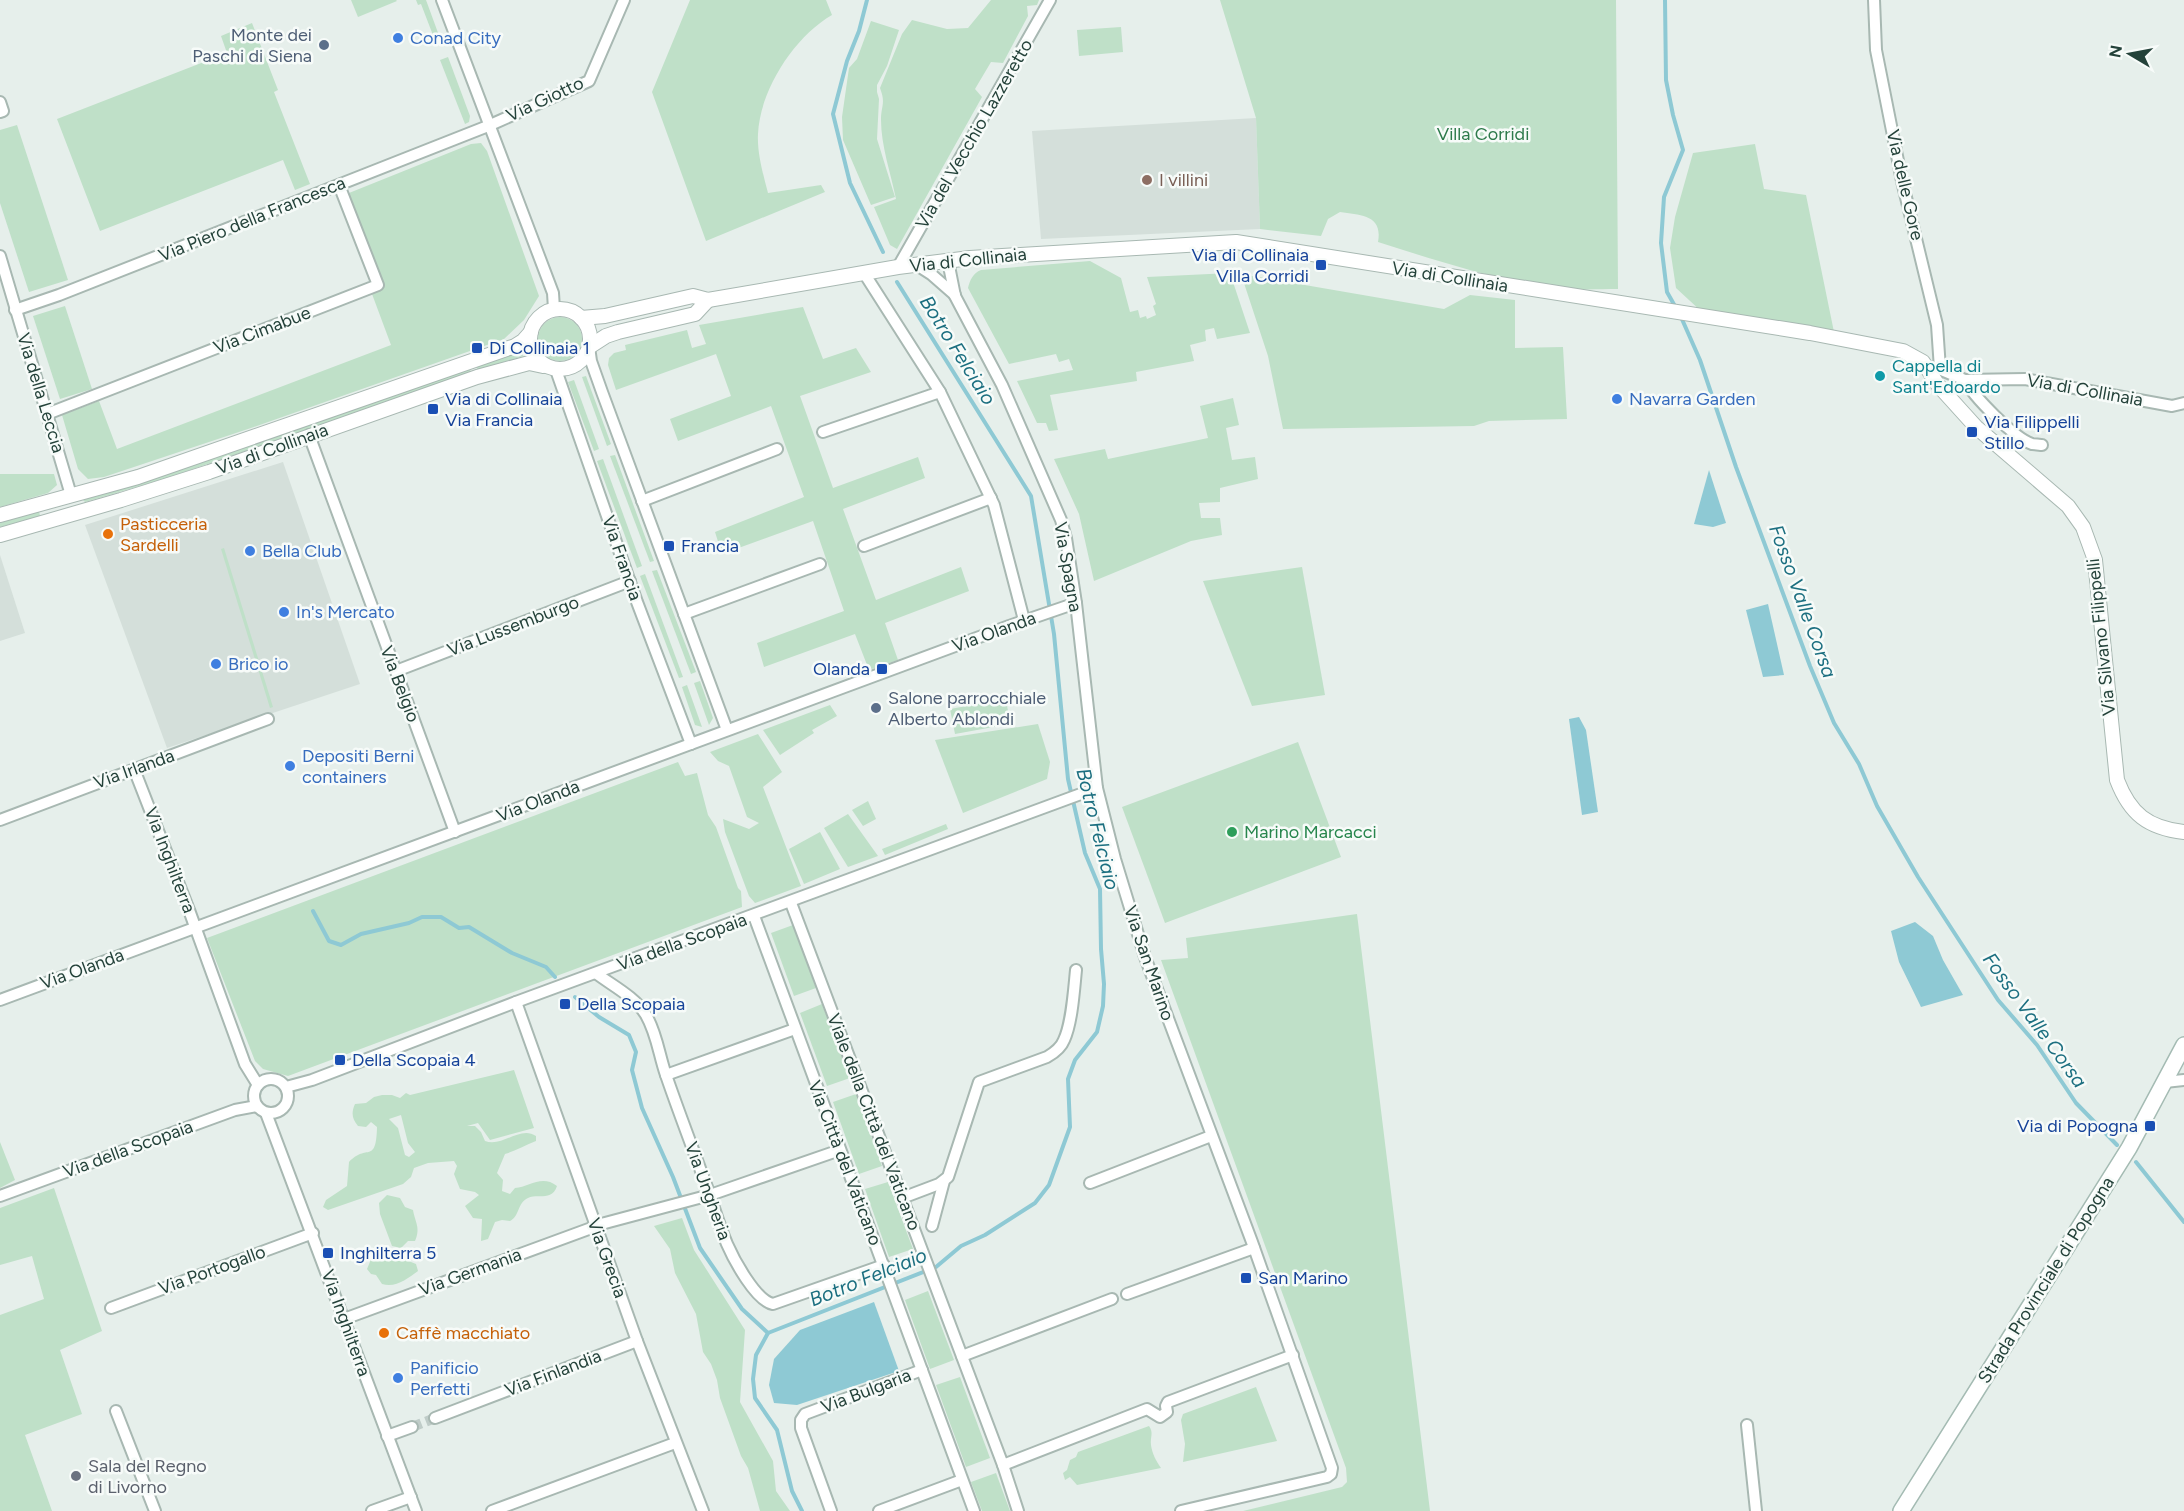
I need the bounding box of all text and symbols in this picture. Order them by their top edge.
place label: Monte dei Paschi di Siena [192,24,312,67]
north arrow [2100,24,2160,84]
place label: Conad City [410,27,502,49]
marker: Conad City [391,31,405,45]
street label: Via del Vecchio Lazzeretto [911,35,1037,233]
marker: Monte dei Paschi di Siena [317,38,331,52]
text: N [2105,44,2126,59]
street label: Via Giotto [503,72,587,126]
park label: Villa Corridi [1437,123,1529,145]
street label: Via delle Gore [1882,128,1928,243]
place label: I villini [1159,169,1208,191]
street label: Via Piero della Francesca [155,171,349,267]
marker: I villini [1140,173,1154,187]
street label: Via di Collinaia [908,243,1028,277]
place label: Via di Collinaia Villa Corridi [1191,244,1309,287]
street label: Via di Collinaia [1390,257,1510,297]
marker: Via di Collinaia Villa Corridi [1314,258,1328,272]
water label: Botro Felciaio [915,291,1001,410]
street label: Via Cimabue [210,301,314,359]
street label: Via della Leccia [12,330,70,456]
place label: Di Collinaia 1 [489,337,590,359]
marker: Di Collinaia 1 [470,341,484,355]
place label: Cappella di Sant'Edoardo [1892,355,2001,398]
marker: Cappella di Sant'Edoardo [1873,369,1887,383]
street label: Via di Collinaia [2025,369,2145,411]
place label: Via di Collinaia Via Francia [445,388,563,431]
place label: Navarra Garden [1629,388,1755,410]
marker: Navarra Garden [1610,392,1624,406]
marker: Via di Collinaia Via Francia [426,402,440,416]
place label: Via Filippelli Stillo [1984,411,2080,454]
street label: Via di Collinaia [213,419,331,479]
marker: Via Filippelli Stillo [1965,425,1979,439]
place label: Pasticceria Sardelli [120,513,208,556]
street label: Via Francia [597,513,647,603]
street label: Via Spagna [1049,520,1087,614]
water label: Fosso Valle Corsa [1764,521,1842,681]
marker: Pasticceria Sardelli [101,527,115,541]
place label: Francia [681,535,739,557]
marker: Francia [662,539,676,553]
place label: Bella Club [262,540,342,562]
marker: Bella Club [243,544,257,558]
street label: Via Silvano Filippelli [2082,557,2120,717]
street label: Via Lussemburgo [444,591,582,661]
place label: In's Mercato [296,601,395,623]
marker: In's Mercato [277,605,291,619]
street label: Via Olanda [949,607,1039,657]
street label: Via Belgio [375,643,425,725]
place label: Brico io [228,653,289,675]
marker: Brico io [209,657,223,671]
place label: Olanda [813,658,870,680]
marker: Olanda [875,662,889,676]
place label: Salone parrocchiale Alberto Ablondi [888,687,1046,730]
marker: Salone parrocchiale Alberto Ablondi [869,701,883,715]
street label: Via Irlanda [91,744,177,794]
place label: Depositi Berni containers [302,745,414,788]
marker: Depositi Berni containers [283,759,297,773]
water label: Botro Felciaio [1071,766,1125,893]
street label: Via Olanda [493,775,583,827]
street label: Via Inghilterra [140,804,200,916]
place label: Marino Marcacci [1244,821,1377,843]
marker: Marino Marcacci [1225,825,1239,839]
street label: Via San Marino [1119,903,1179,1023]
street label: Via della Scopaia [614,908,750,976]
street label: Via Olanda [37,944,127,994]
water label: Fosso Valle Corsa [1978,948,2092,1092]
place label: Della Scopaia [577,993,685,1015]
marker: Della Scopaia [558,997,572,1011]
street label: Viale della Città del Vaticano [822,1010,926,1234]
place label: Della Scopaia 4 [352,1049,476,1071]
marker: Della Scopaia 4 [333,1053,347,1067]
street label: Via Città del Vaticano [803,1078,887,1248]
street label: Via della Scopaia [60,1115,196,1183]
place label: Via di Popogna [2017,1115,2138,1137]
marker: Via di Popogna [2143,1119,2157,1133]
street label: Via Ungheria [680,1139,736,1243]
street label: Strada Provinciale di Popogna [1973,1173,2119,1387]
street label: Via Grecia [582,1215,632,1301]
street label: Via Portogallo [155,1240,269,1300]
place label: Inghilterra 5 [340,1242,436,1264]
water label: Botro Felciaio [806,1242,931,1311]
street label: Via Germania [416,1243,524,1301]
marker: Inghilterra 5 [321,1246,335,1260]
street label: Via Inghilterra [317,1267,375,1379]
place label: San Marino [1258,1267,1348,1289]
marker: San Marino [1239,1271,1253,1285]
place label: Caffè macchiato [396,1322,530,1344]
marker: Caffè macchiato [377,1326,391,1340]
street label: Via Finlandia [502,1345,604,1401]
place label: Panificio Perfetti [410,1357,479,1400]
street label: Via Bulgaria [818,1364,914,1418]
marker: Panificio Perfetti [391,1371,405,1385]
place label: Sala del Regno di Livorno [88,1455,207,1498]
marker: Sala del Regno di Livorno [69,1469,83,1483]

